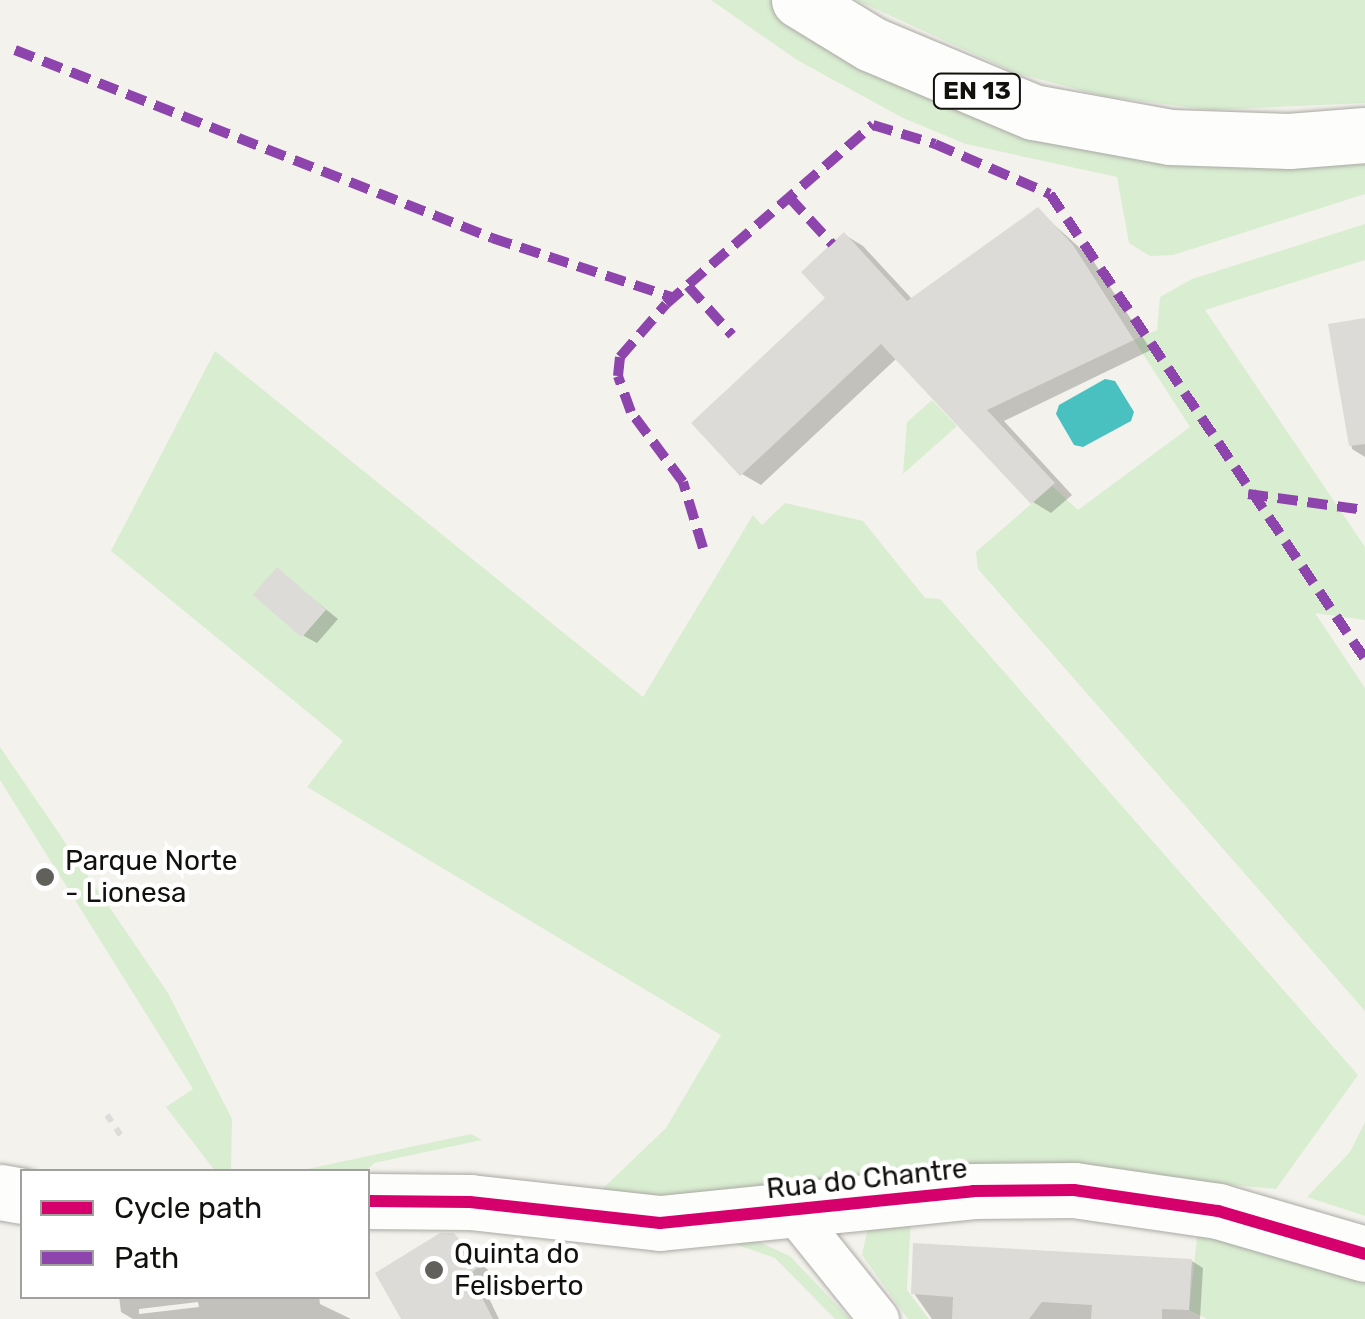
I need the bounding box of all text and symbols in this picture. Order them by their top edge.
road number: EN 13 [932,71,1022,111]
place label: Parque Norte - Lionesa [65,844,237,910]
marker: Parque Norte - Lionesa [34,866,56,888]
street label: Rua do Chantre [765,1152,969,1206]
legend [20,1169,370,1299]
text: Cycle path [114,1190,262,1226]
place label: Quinta do Felisberto [454,1237,584,1303]
text: Path [114,1240,179,1276]
marker: Quinta do Felisberto [423,1259,445,1281]

